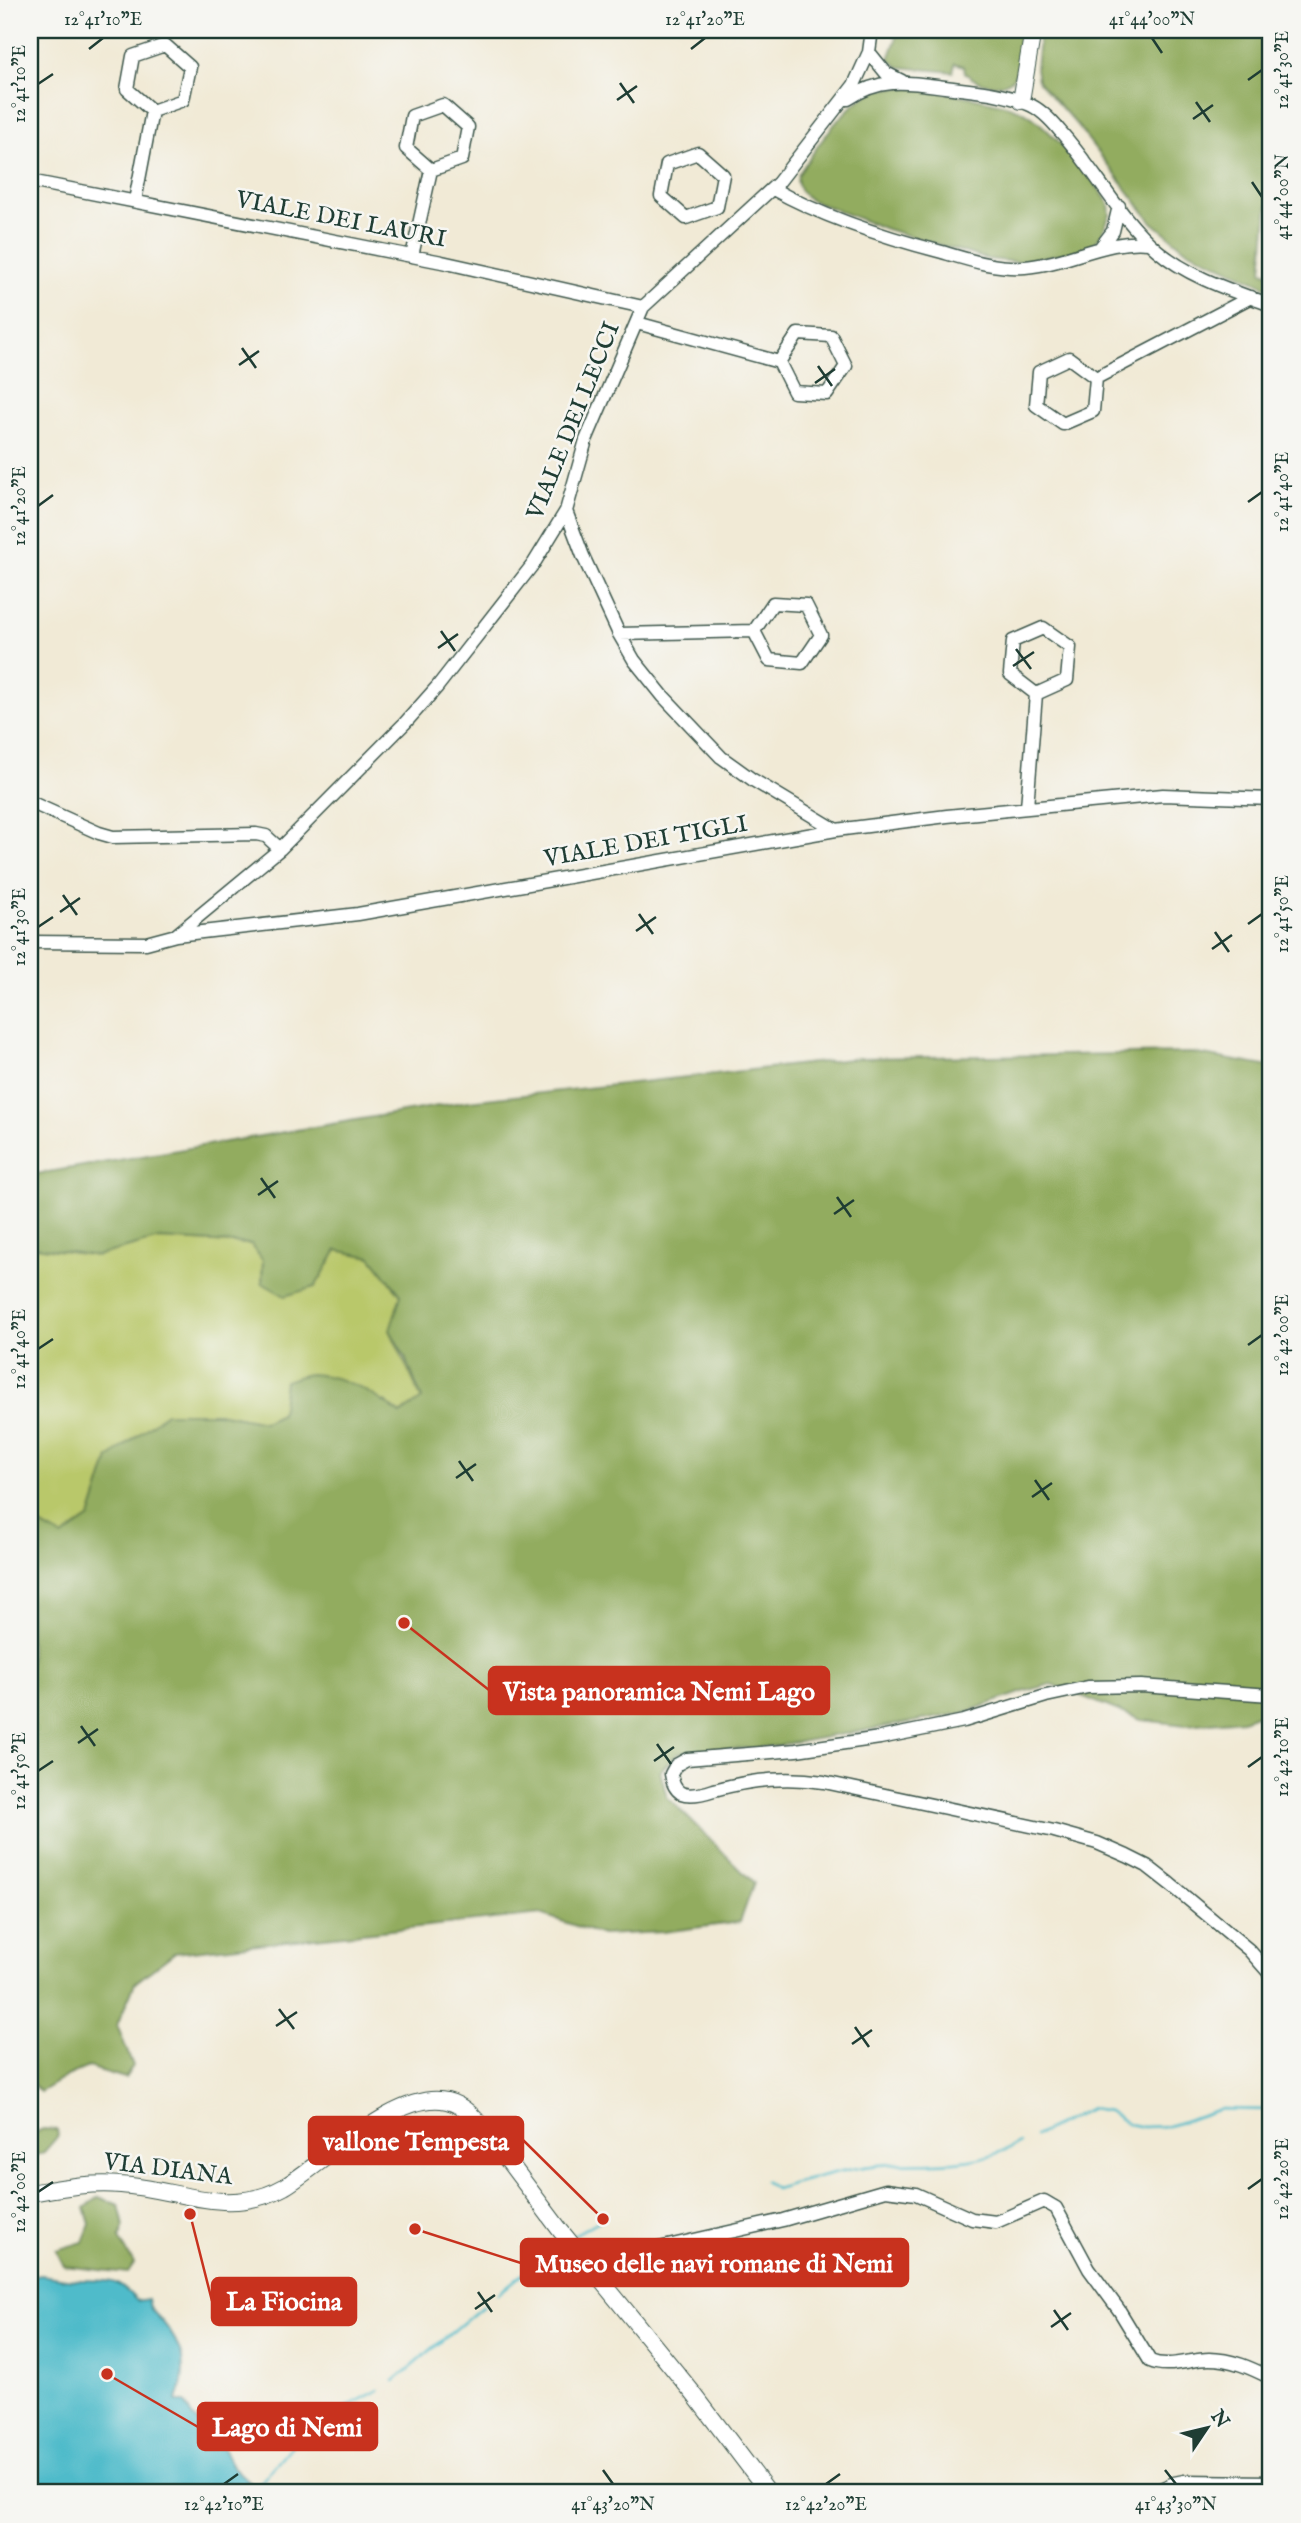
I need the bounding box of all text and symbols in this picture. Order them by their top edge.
text: 12°41'10"E [64,9,142,32]
text: 12°41'20"E [665,9,745,32]
text: 41°44'00"N [1109,9,1195,32]
text: 12°41'30"E [1272,31,1295,109]
text: 12°41'10"E [9,45,32,123]
text: 41°44'00"N [1272,154,1295,240]
street label: VIALE DEI LAURI [232,184,449,256]
street label: VIALE DEI LECCI [520,318,628,525]
text: 12°41'40"E [1272,452,1295,532]
text: 12°41'20"E [9,466,32,546]
street label: VIALE DEI TIGLI [541,809,750,875]
text: 12°41'50"E [1272,875,1295,953]
text: 12°41'30"E [9,888,32,966]
text: 12°42'00"E [1272,1294,1295,1376]
text: 12°41'40"E [9,1309,32,1389]
callout: Vista panoramica Nemi Lago [489,1667,829,1714]
text: Vista panoramica Nemi Lago [502,1676,815,1709]
text: 12°42'10"E [1272,1717,1295,1797]
text: 12°41'50"E [9,1732,32,1810]
callout: vallone Tempesta [309,2117,523,2164]
text: vallone Tempesta [322,2126,510,2159]
text: 12°42'20"E [1272,2138,1295,2220]
street label: VIA DIANA [101,2147,235,2193]
text: 12°42'00"E [9,2151,32,2233]
callout: Museo delle navi romane di Nemi [521,2239,908,2286]
text: Museo delle navi romane di Nemi [535,2248,893,2281]
callout: La Fiocina [212,2278,356,2325]
text: La Fiocina [226,2286,343,2319]
north arrow [1172,2394,1242,2464]
callout: Lago di Nemi [198,2403,377,2450]
text: N [1204,2405,1234,2433]
text: Lago di Nemi [212,2412,362,2445]
text: 12°42'10"E [184,2494,264,2517]
text: 41°43'20"N [571,2494,655,2517]
text: 12°42'20"E [785,2494,867,2517]
text: 41°43'30"N [1135,2494,1217,2517]

